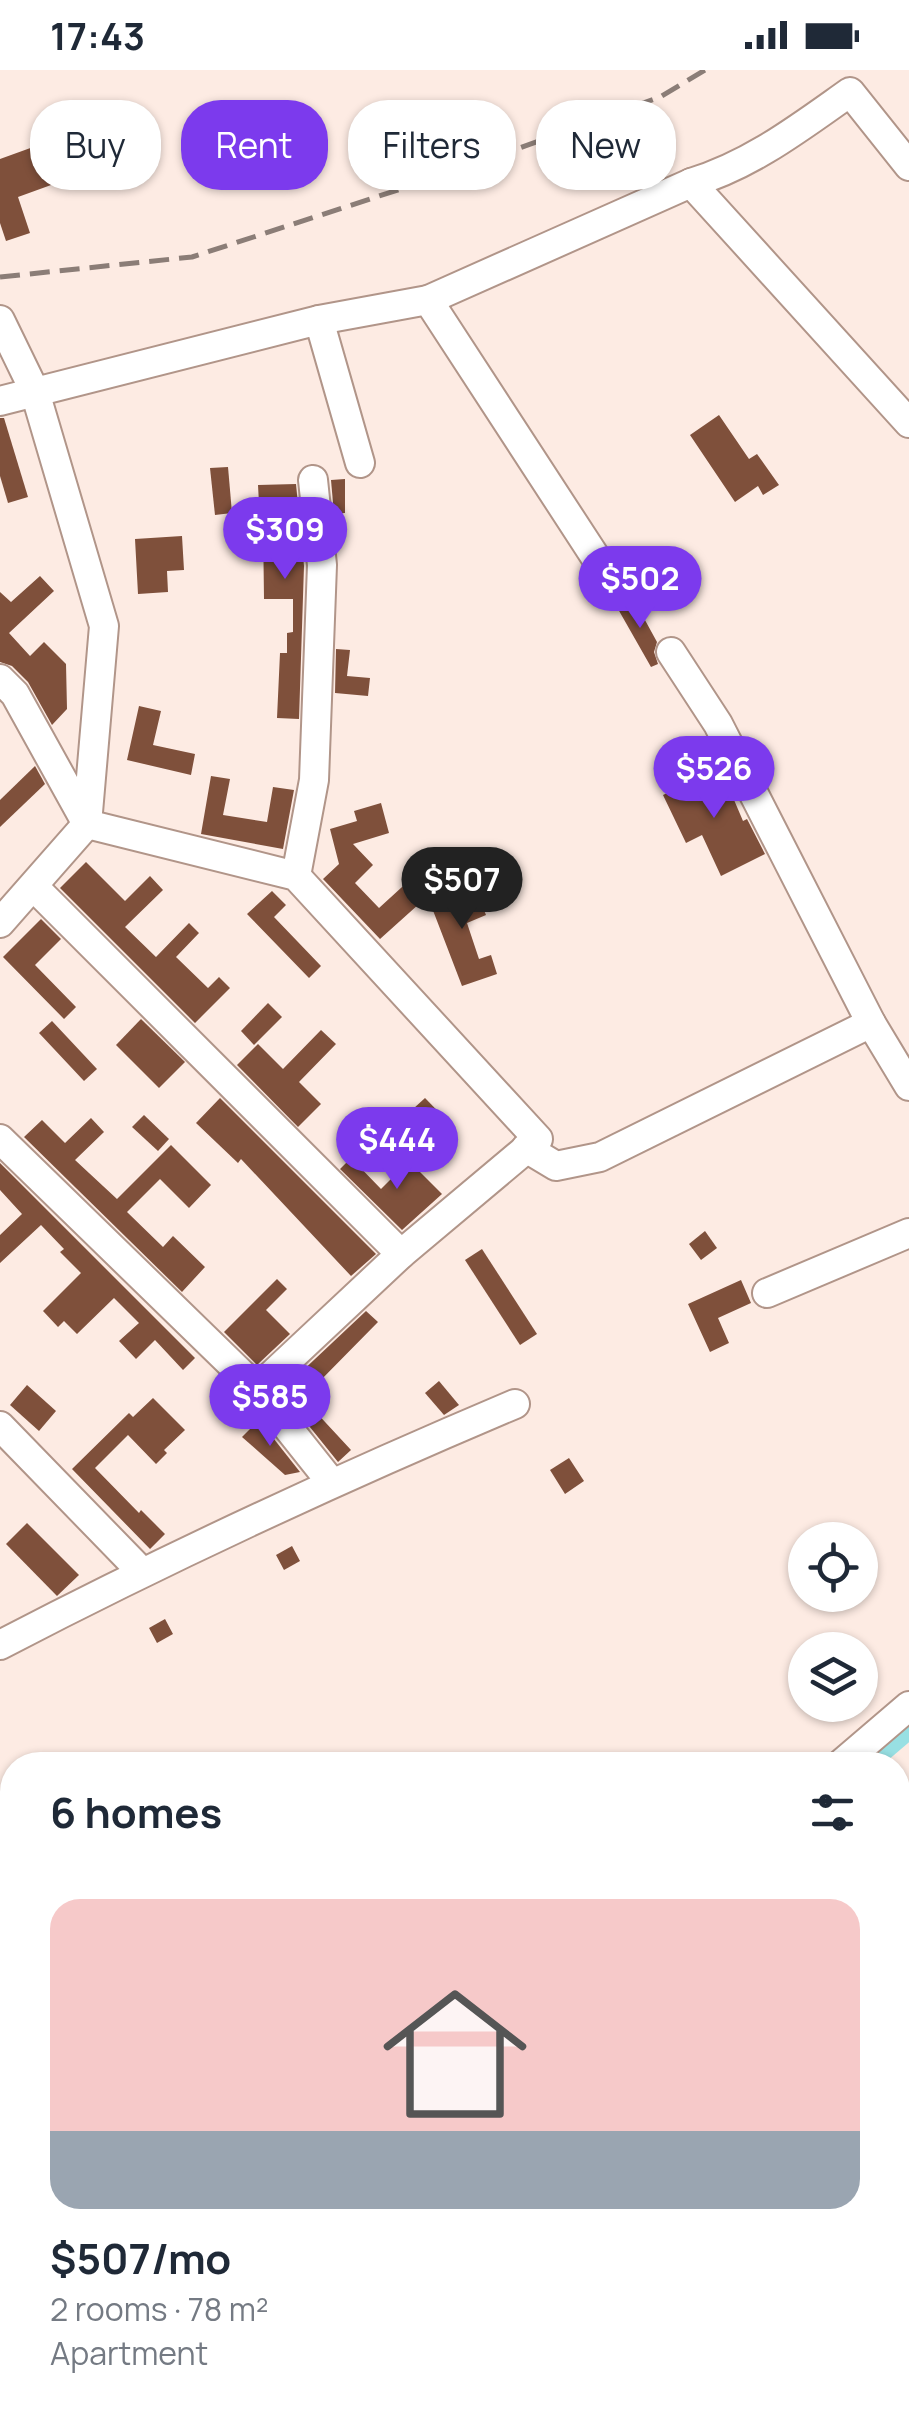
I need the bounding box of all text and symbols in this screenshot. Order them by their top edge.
text: 17:43 [50,9,145,61]
chip: Buy [30,100,161,190]
chip: Rent [181,100,328,190]
chip: Filters [348,100,516,190]
chip: New [536,100,676,190]
pin: $309 [226,497,344,582]
text: $309 [245,507,325,551]
pin: $502 [581,546,699,631]
text: $502 [601,556,679,600]
pin: $526 [655,736,773,821]
text: $526 [676,746,752,790]
pin: $507 [403,847,521,932]
text: $507 [424,857,500,901]
pin: $444 [338,1107,456,1192]
text: $444 [358,1117,436,1161]
pin: $585 [211,1364,329,1449]
text: $585 [231,1374,309,1418]
map controls [788,1522,878,1722]
button: locate [788,1522,878,1612]
button: layers [788,1632,878,1722]
text: 6 homes [50,1783,222,1841]
icon: filters [805,1785,860,1840]
icon: home [365,1964,545,2144]
text: $507/mo [50,2229,231,2287]
text: 2 rooms · 78 m² [50,2287,269,2331]
text: Apartment [50,2331,208,2375]

